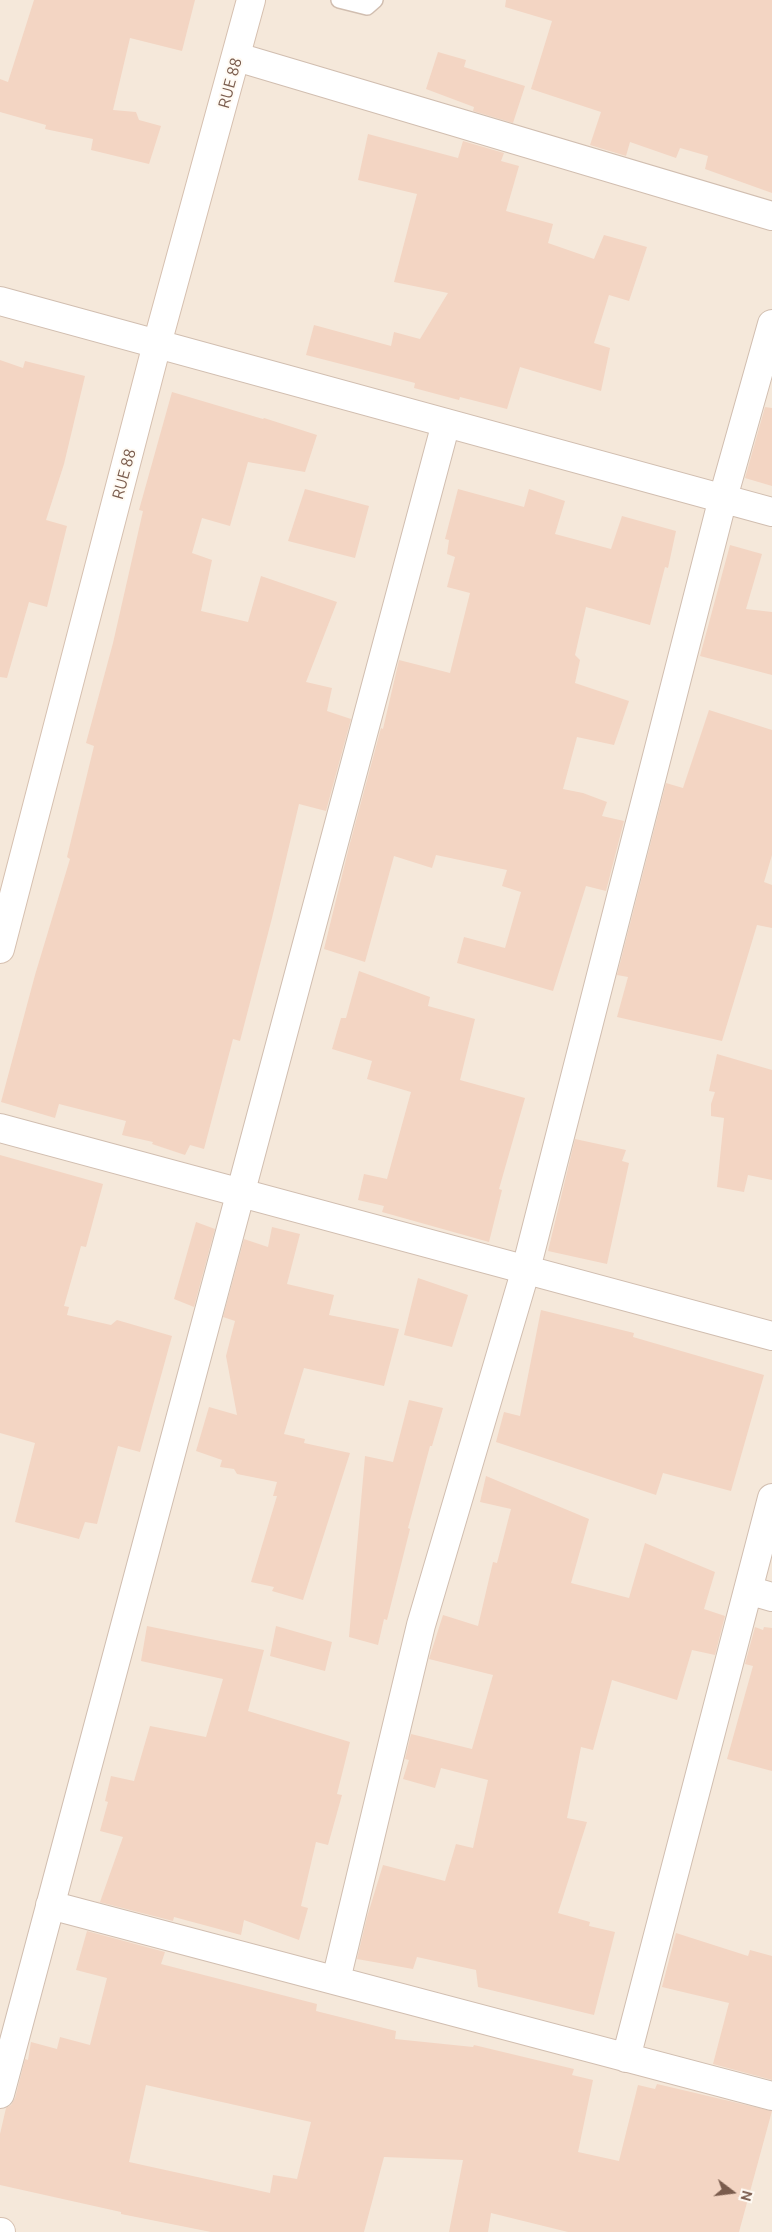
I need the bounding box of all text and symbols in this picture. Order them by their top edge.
street label: RUE 88 [214,56,246,110]
street label: RUE 88 [108,447,140,501]
north arrow [707,2167,757,2217]
text: N [737,2189,756,2203]

